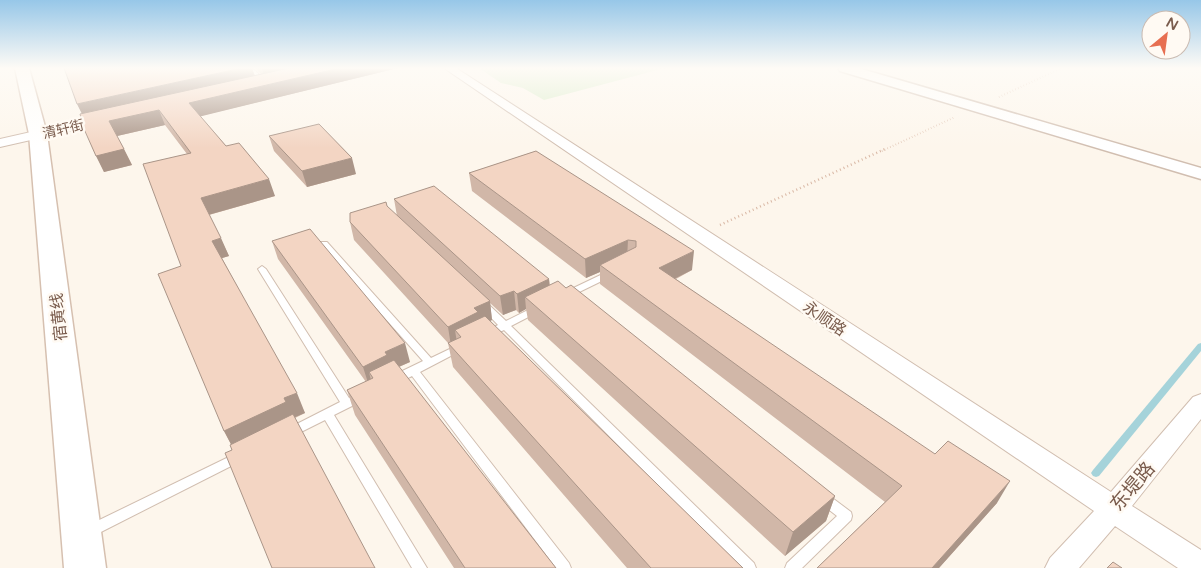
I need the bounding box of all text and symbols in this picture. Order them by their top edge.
north arrow [1141,10,1191,60]
text: N [1163,14,1181,34]
street label: 清轩街 [41,116,85,142]
street label: 宿黄线 [47,292,71,342]
street label: 永顺路 [799,297,850,341]
street label: 东堤路 [1106,458,1160,516]

